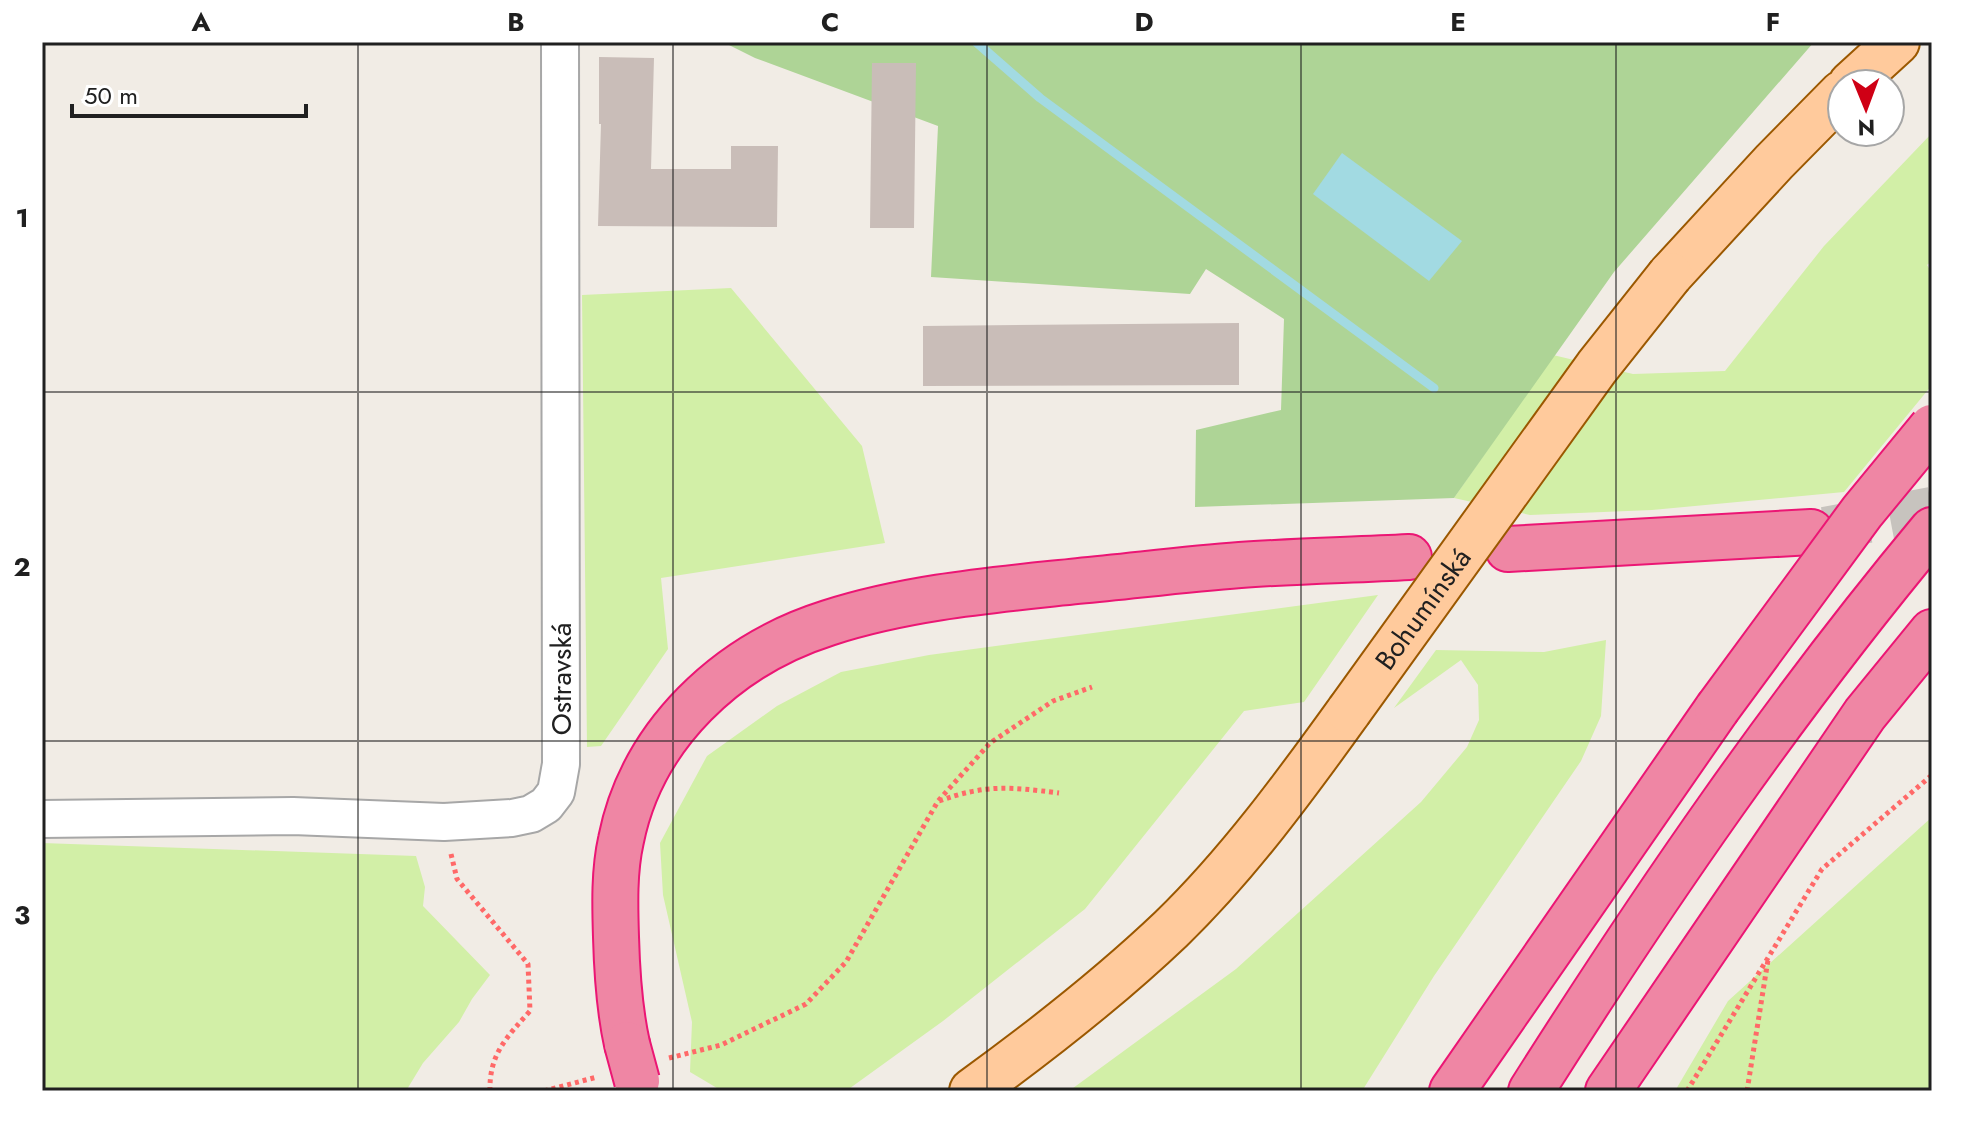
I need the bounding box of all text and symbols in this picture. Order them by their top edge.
text: A [190,3,211,41]
text: B [507,3,525,41]
text: C [821,3,839,41]
text: D [1134,3,1154,41]
text: E [1450,3,1466,41]
text: F [1766,3,1780,41]
scale bar [72,68,306,118]
north arrow [1826,68,1906,148]
text: 50 m [84,78,138,113]
text: N [1857,112,1875,144]
text: 1 [15,199,29,237]
street label: Bohumínská [1365,539,1481,678]
text: 2 [13,548,31,586]
street label: Ostravská [541,623,582,735]
text: 3 [14,896,30,934]

